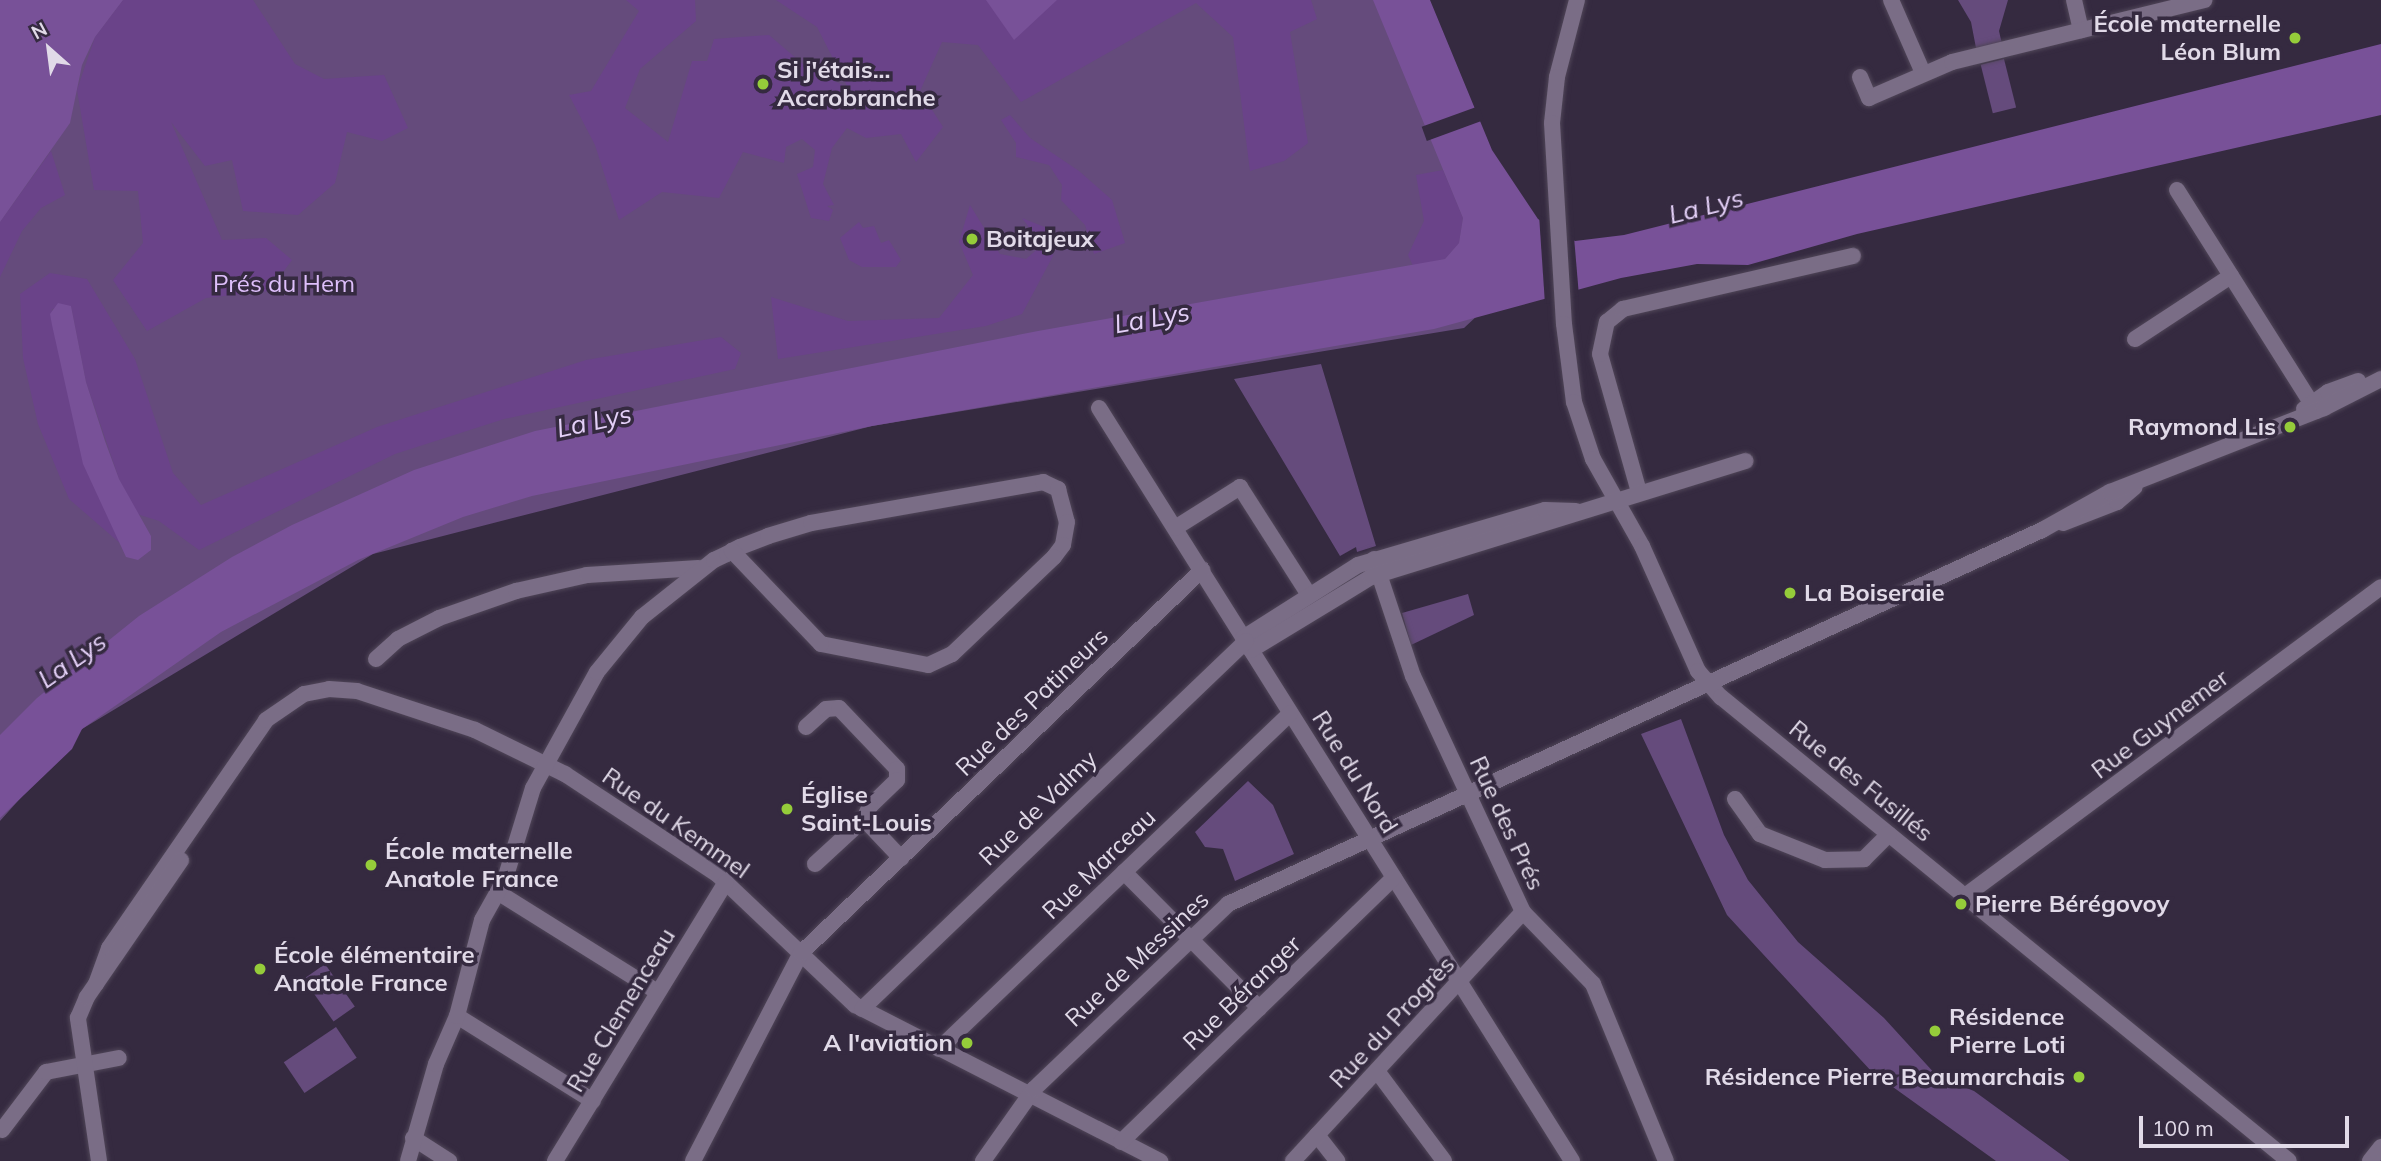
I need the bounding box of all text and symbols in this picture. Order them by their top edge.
place label: École maternelle Léon Blum [2093,10,2281,66]
north arrow [14,14,84,84]
text: N [27,16,51,44]
marker: École maternelle Léon Blum [2287,30,2303,46]
place label: Si j'étais... Accrobranche [777,56,936,112]
marker: Si j'étais... Accrobranche [755,76,771,92]
water label: La Lys [1665,182,1747,230]
place label: Boitajeux [986,225,1094,253]
marker: Boitajeux [964,231,980,247]
park label: Prés du Hem [213,270,355,298]
water label: La Lys [1112,296,1192,340]
water label: La Lys [554,398,634,444]
place label: Raymond Lis [2128,413,2276,441]
marker: Raymond Lis [2282,419,2298,435]
place label: La Boiseraie [1804,579,1945,607]
marker: La Boiseraie [1782,585,1798,601]
street label: Rue des Patineurs [950,622,1114,782]
water label: La Lys [32,625,112,695]
street label: Rue Guynemer [2086,663,2234,785]
street label: Rue du Nord [1306,705,1404,839]
street label: Rue des Fusillés [1783,714,1939,848]
street label: Rue de Valmy [973,745,1103,871]
street label: Rue des Prés [1463,752,1551,894]
street label: Rue du Kemmel [597,762,755,884]
place label: Église Saint-Louis [801,781,932,837]
marker: Église Saint-Louis [779,801,795,817]
street label: Rue Marceau [1036,803,1162,925]
place label: École maternelle Anatole France [385,837,573,893]
marker: École maternelle Anatole France [363,857,379,873]
street label: Rue de Messines [1059,885,1215,1033]
place label: Pierre Bérégovoy [1975,890,2170,918]
marker: Pierre Bérégovoy [1953,896,1969,912]
street label: Rue Clemenceau [561,923,681,1097]
street label: Rue Béranger [1177,930,1307,1056]
place label: École élémentaire Anatole France [274,941,475,997]
street label: Rue du Progrès [1324,950,1460,1094]
marker: École élémentaire Anatole France [252,961,268,977]
place label: Résidence Pierre Loti [1949,1003,2066,1059]
marker: Résidence Pierre Loti [1927,1023,1943,1039]
place label: A l'aviation [823,1029,953,1057]
marker: A l'aviation [959,1035,975,1051]
place label: Résidence Pierre Beaumarchais [1705,1063,2065,1091]
marker: Résidence Pierre Beaumarchais [2071,1069,2087,1085]
scale bar [2143,1102,2353,1146]
text: 100 m [2152,1115,2214,1141]

